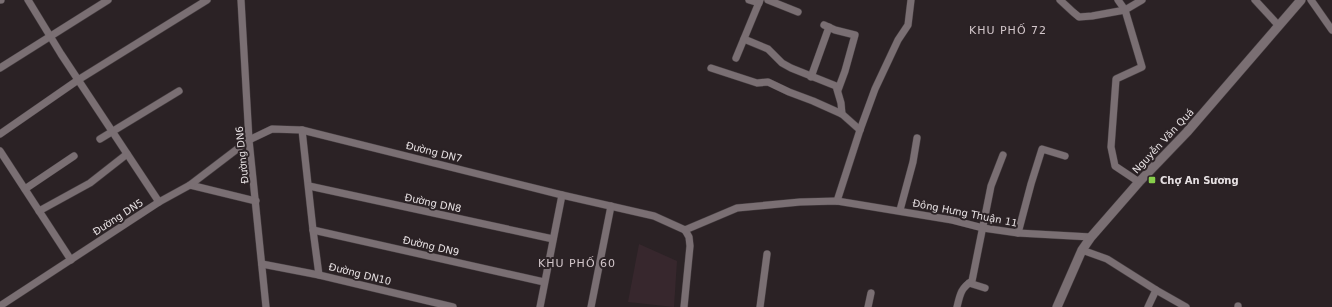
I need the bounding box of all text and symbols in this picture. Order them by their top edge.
district label: KHU PHỐ 72 [969,23,1047,37]
street label: Nguyễn Văn Quá [1129,106,1196,176]
street label: Đường DN6 [234,126,250,184]
street label: Đường DN7 [405,140,463,164]
marker: Chợ An Sương [1147,175,1157,185]
place label: Chợ An Sương [1160,175,1239,186]
street label: Đường DN8 [404,192,462,214]
street label: Đường DN5 [91,197,145,237]
street label: Đông Hưng Thuận 11 [911,197,1018,230]
street label: Đường DN9 [402,234,460,258]
district label: KHU PHỐ 60 [538,256,616,270]
street label: Đường DN10 [328,261,392,287]

